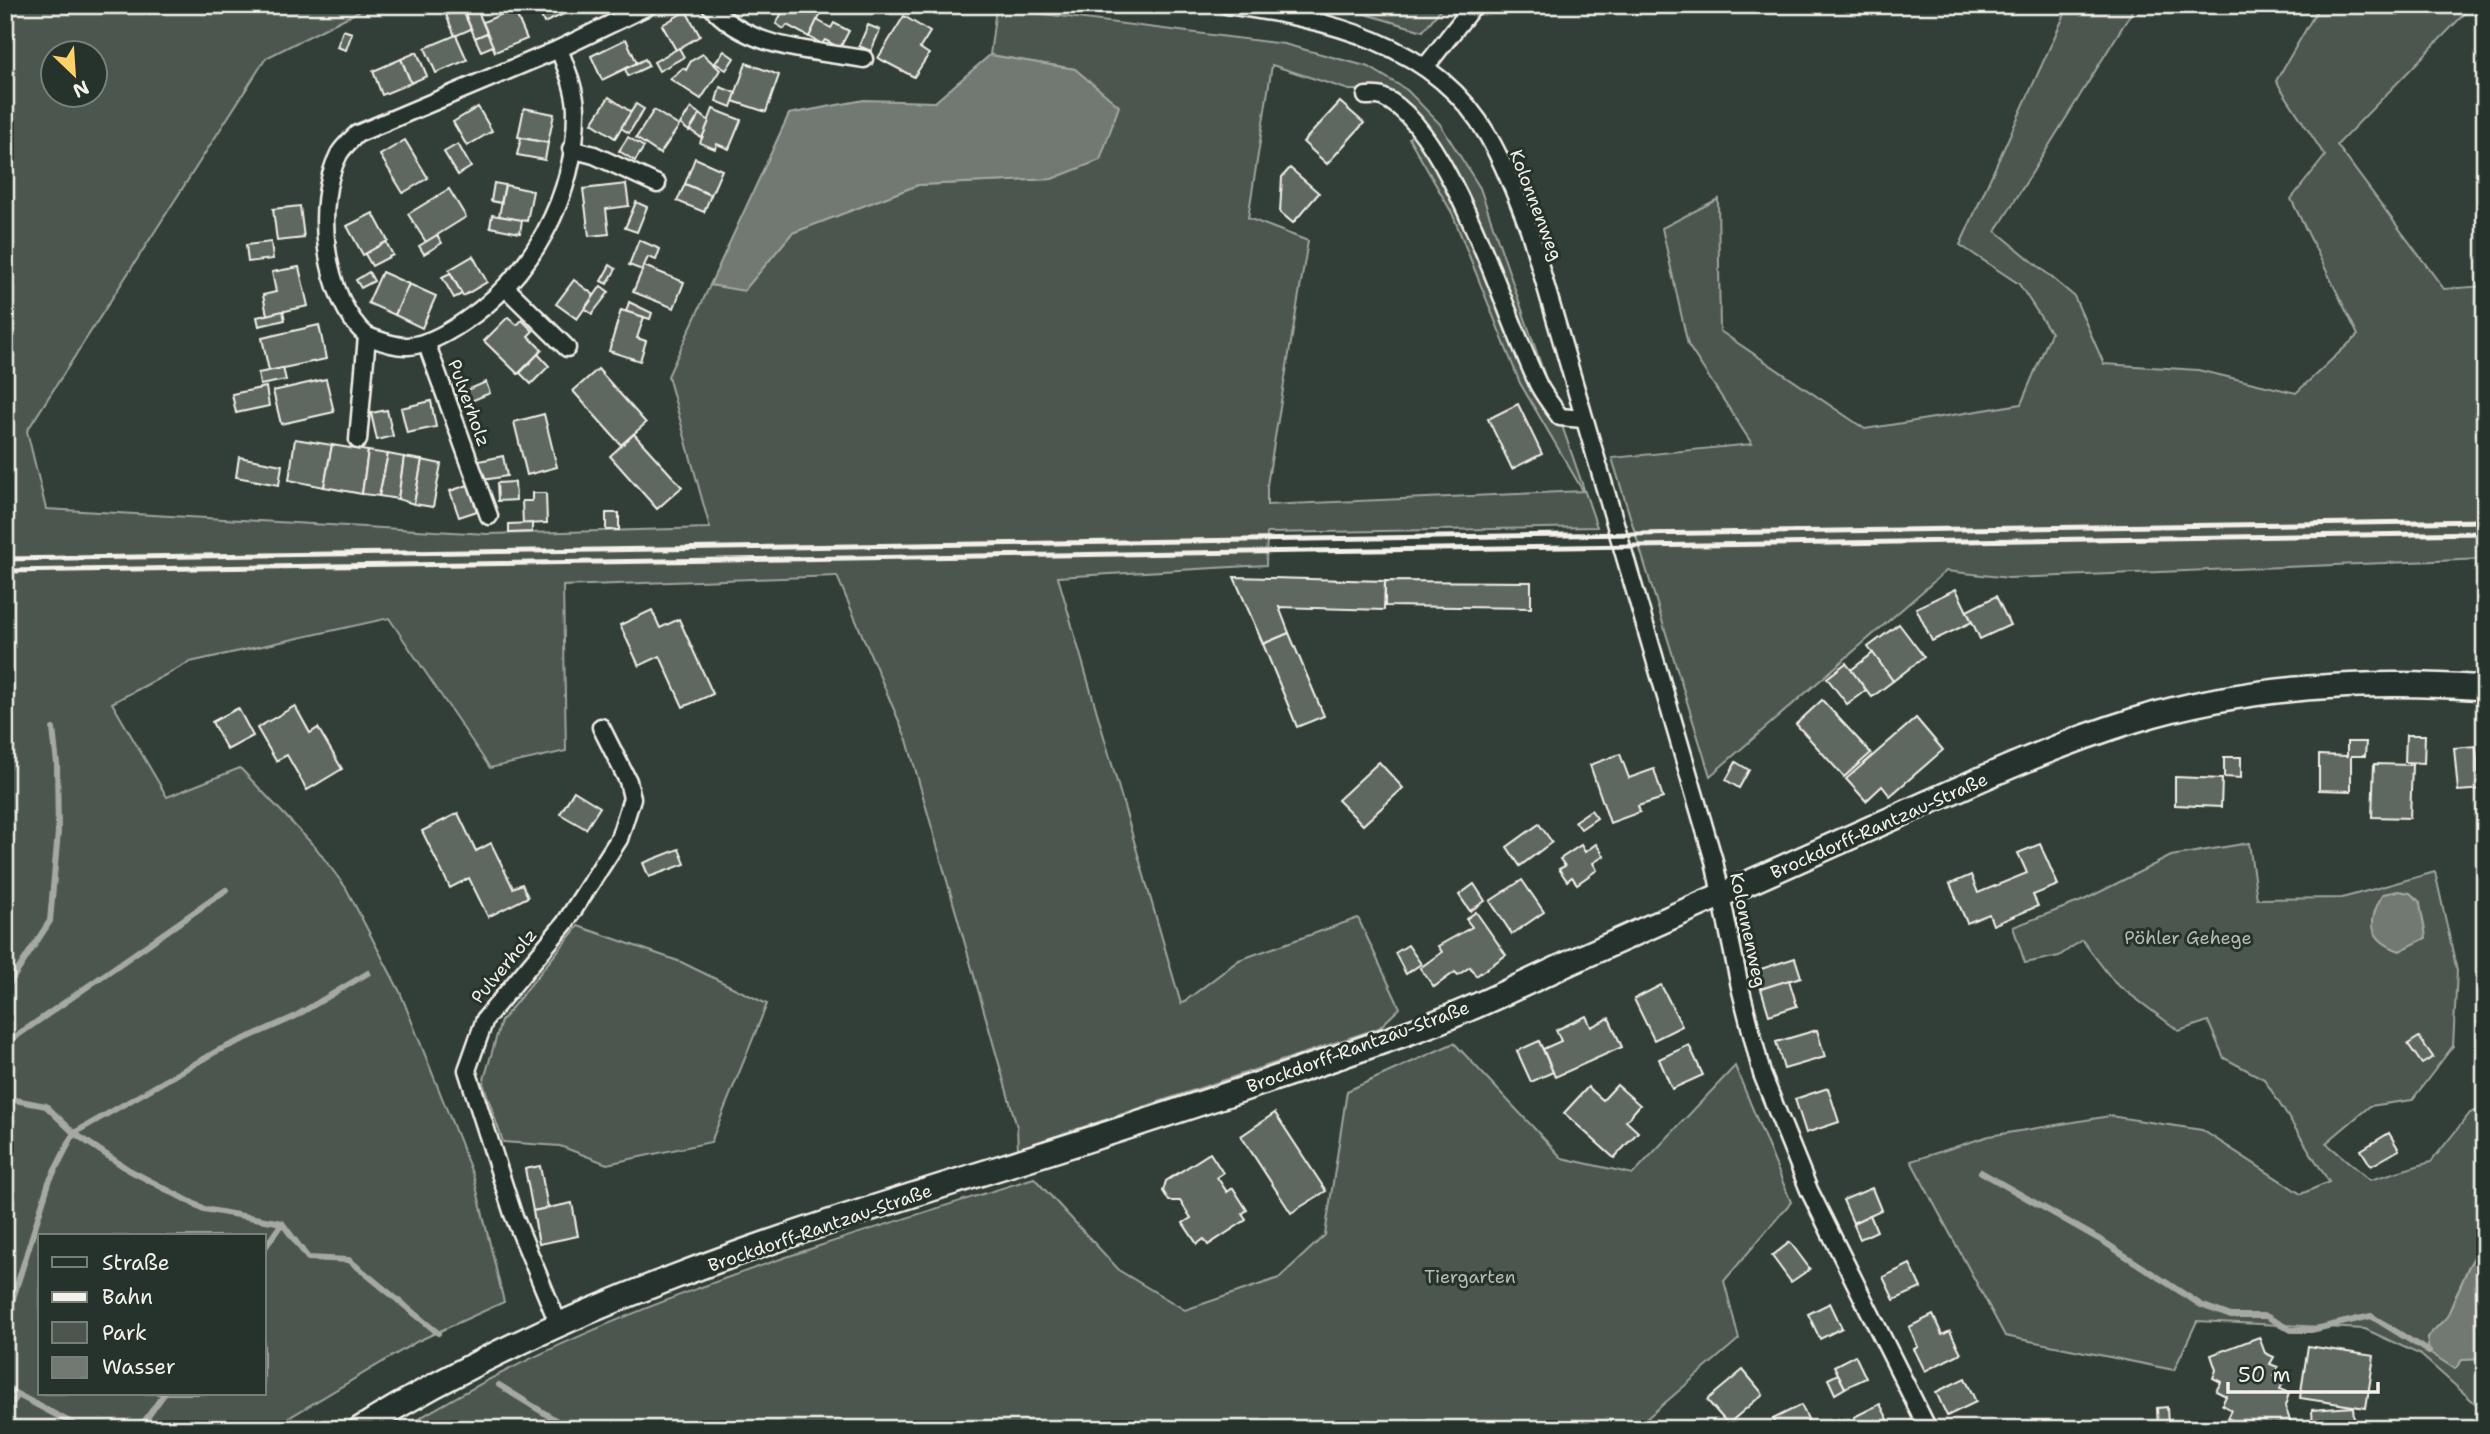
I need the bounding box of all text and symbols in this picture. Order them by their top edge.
north arrow [38,38,108,108]
text: N [69,74,93,103]
street label: Kolonnenweg [1504,146,1568,264]
street label: Pulverholz [442,356,496,450]
street label: Brockdorff-Rantzau-Straße [1767,767,1991,885]
street label: Kolonnenweg [1724,870,1772,990]
street label: Pulverholz [466,923,542,1009]
park label: Pöhler Gehege [2124,926,2252,950]
street label: Brockdorff-Rantzau-Straße [1243,995,1473,1099]
street label: Brockdorff-Rantzau-Straße [705,1178,935,1278]
legend [38,1234,266,1396]
text: Straße [102,1249,170,1277]
park label: Tiergarten [1424,1265,1516,1289]
text: Bahn [102,1283,153,1311]
text: Park [102,1319,147,1347]
scale bar [2228,1350,2378,1394]
text: Wasser [102,1353,176,1381]
text: 50 m [2238,1361,2291,1389]

